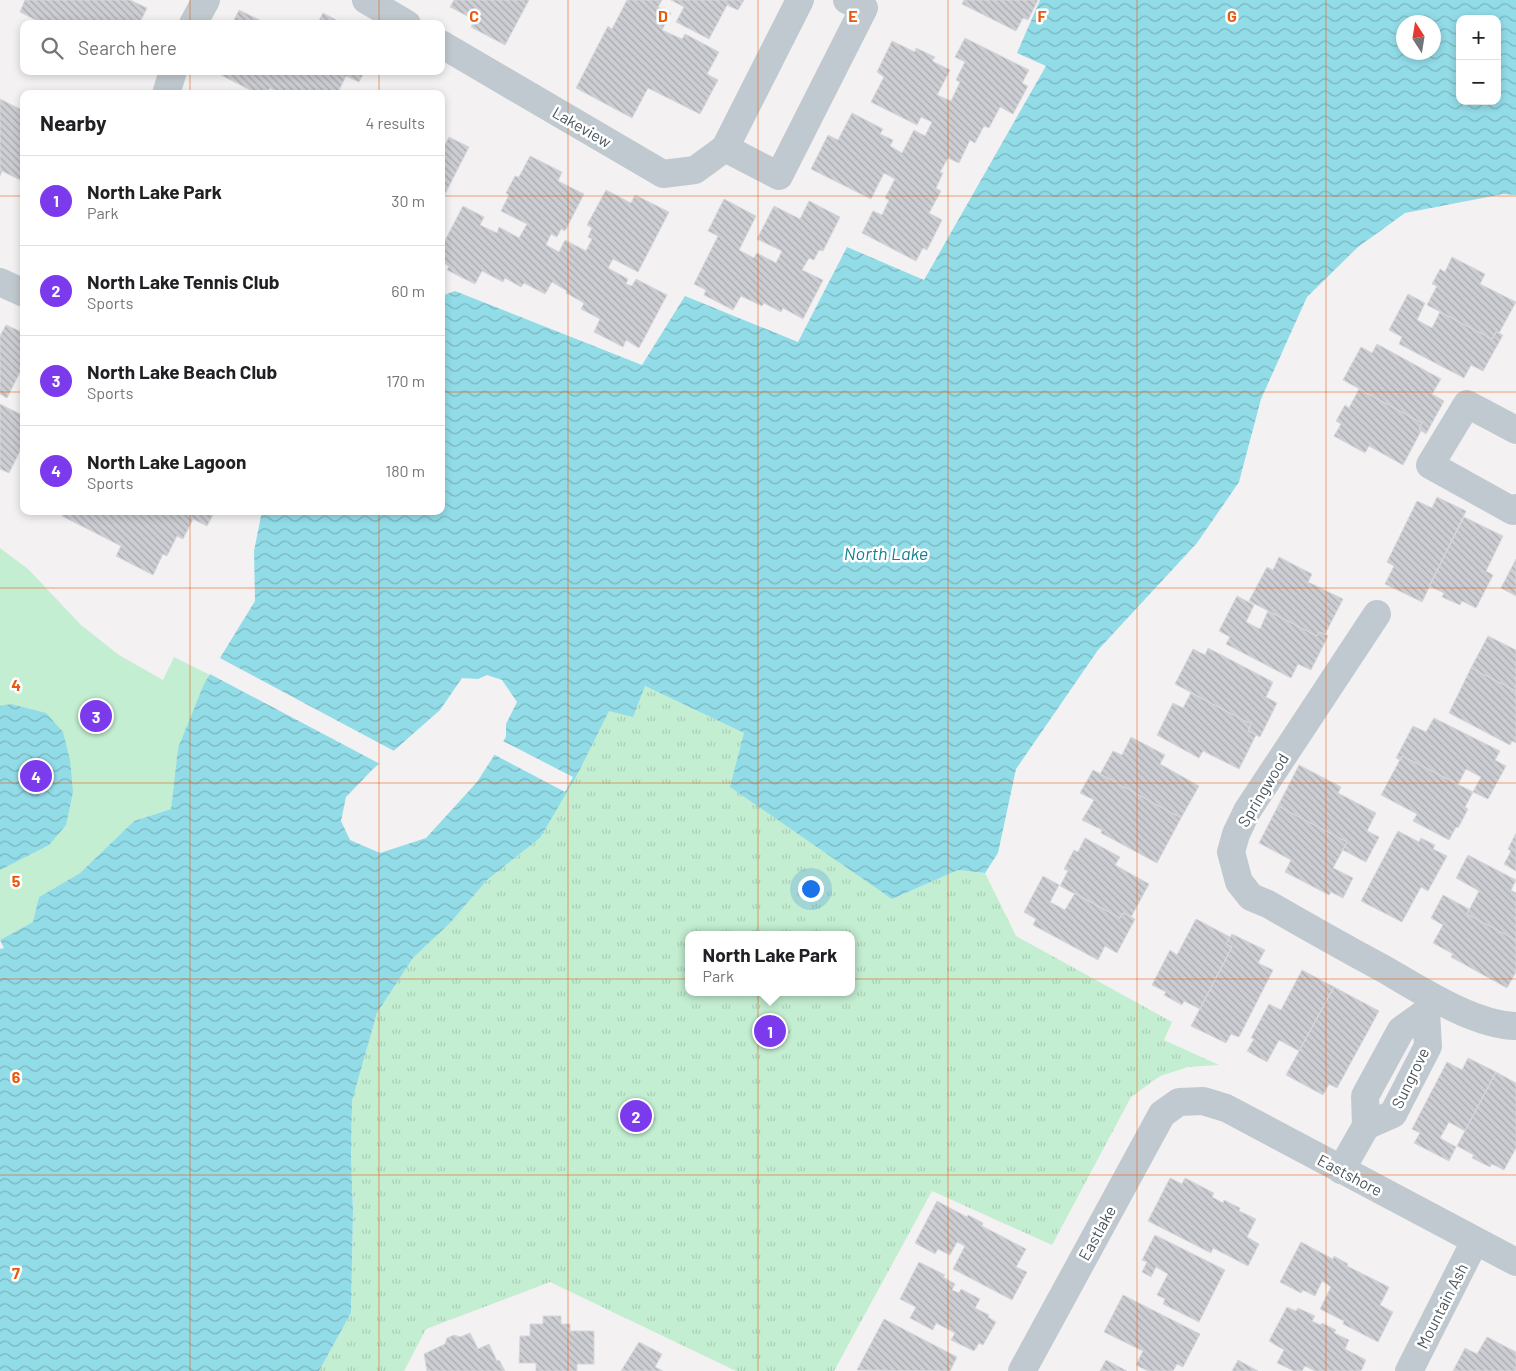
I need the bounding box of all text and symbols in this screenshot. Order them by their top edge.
text: C [469,6,479,25]
text: D [658,6,668,25]
text: E [848,6,858,25]
text: F [1038,6,1047,25]
text: G [1227,6,1237,25]
north arrow [1396,15,1441,60]
map controls [1456,15,1501,105]
button: + [1456,15,1501,60]
search box [20,20,445,75]
icon: search [38,34,66,62]
text: Search here [78,36,177,59]
button: − [1456,60,1501,105]
street label: Lakeview [549,102,615,151]
text: Nearby [40,110,106,135]
text: 4 results [365,113,425,132]
text: North Lake Park [87,180,222,203]
text: 1 [53,191,59,210]
text: 30 m [391,191,425,210]
text: Park [87,203,118,222]
text: North Lake Tennis Club [87,270,280,293]
text: 2 [52,281,60,300]
text: 60 m [391,281,425,300]
text: Sports [87,293,133,312]
text: North Lake Beach Club [87,360,277,383]
text: 3 [52,371,60,390]
text: 170 m [386,371,425,390]
text: Sports [87,383,133,402]
text: North Lake Lagoon [87,450,246,473]
text: 4 [51,461,61,480]
text: 180 m [386,461,425,480]
text: Sports [87,473,133,492]
water label: North Lake [844,542,928,564]
text: 4 [11,675,21,694]
pin: 3 [80,697,112,735]
street label: Springwood [1233,749,1292,830]
pin: 4 [20,757,52,795]
text: 5 [12,871,21,890]
your location [798,876,824,902]
popup [685,931,855,996]
text: North Lake Park [703,943,838,966]
text: Park [703,966,734,985]
pin: 1 [754,1012,786,1050]
street label: Sungrove [1387,1044,1432,1111]
text: 6 [12,1067,21,1086]
pin: 2 [620,1097,652,1135]
street label: Eastshore [1315,1150,1386,1200]
street label: Eastlake [1074,1202,1119,1263]
street label: Mountain Ash [1412,1260,1471,1352]
text: 7 [12,1263,20,1282]

